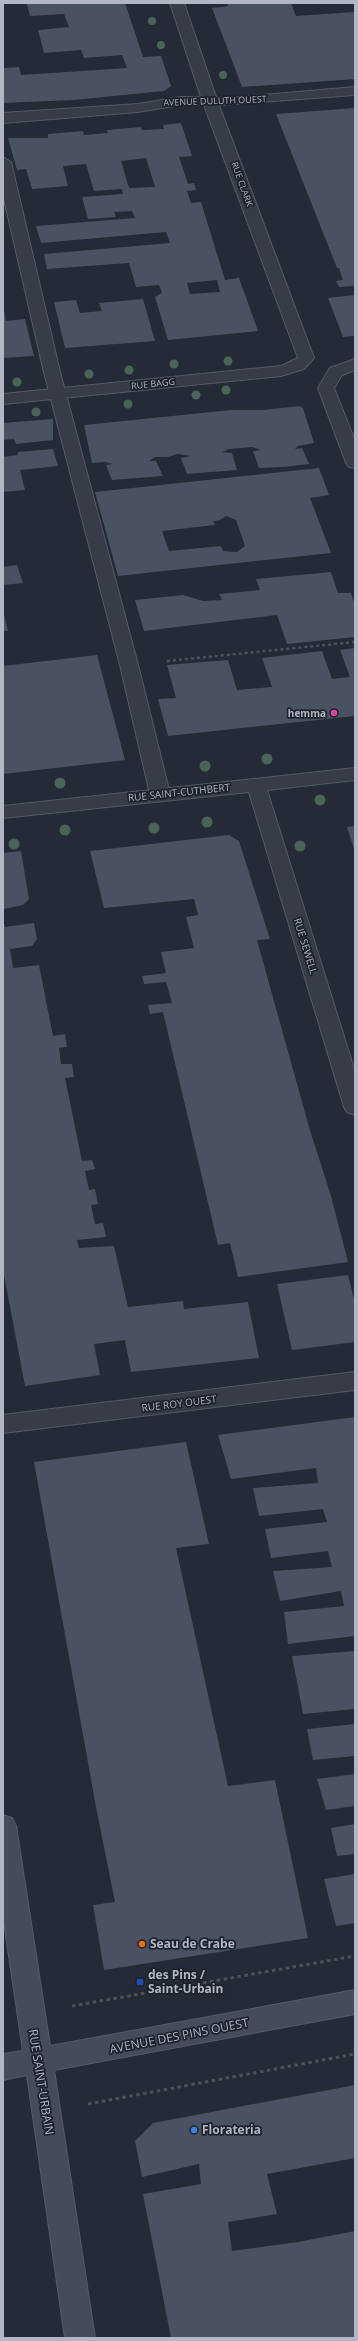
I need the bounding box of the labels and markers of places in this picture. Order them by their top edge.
place label: hemma [288,706,326,720]
marker: hemma [329,708,339,718]
place label: Seau de Crabe [150,1935,235,1952]
marker: Seau de Crabe [137,1939,147,1949]
place label: des Pins / Saint-Urbain [148,1966,223,1997]
marker: des Pins / Saint-Urbain [135,1977,145,1987]
place label: Florateria [202,2121,261,2138]
marker: Florateria [189,2125,199,2135]

